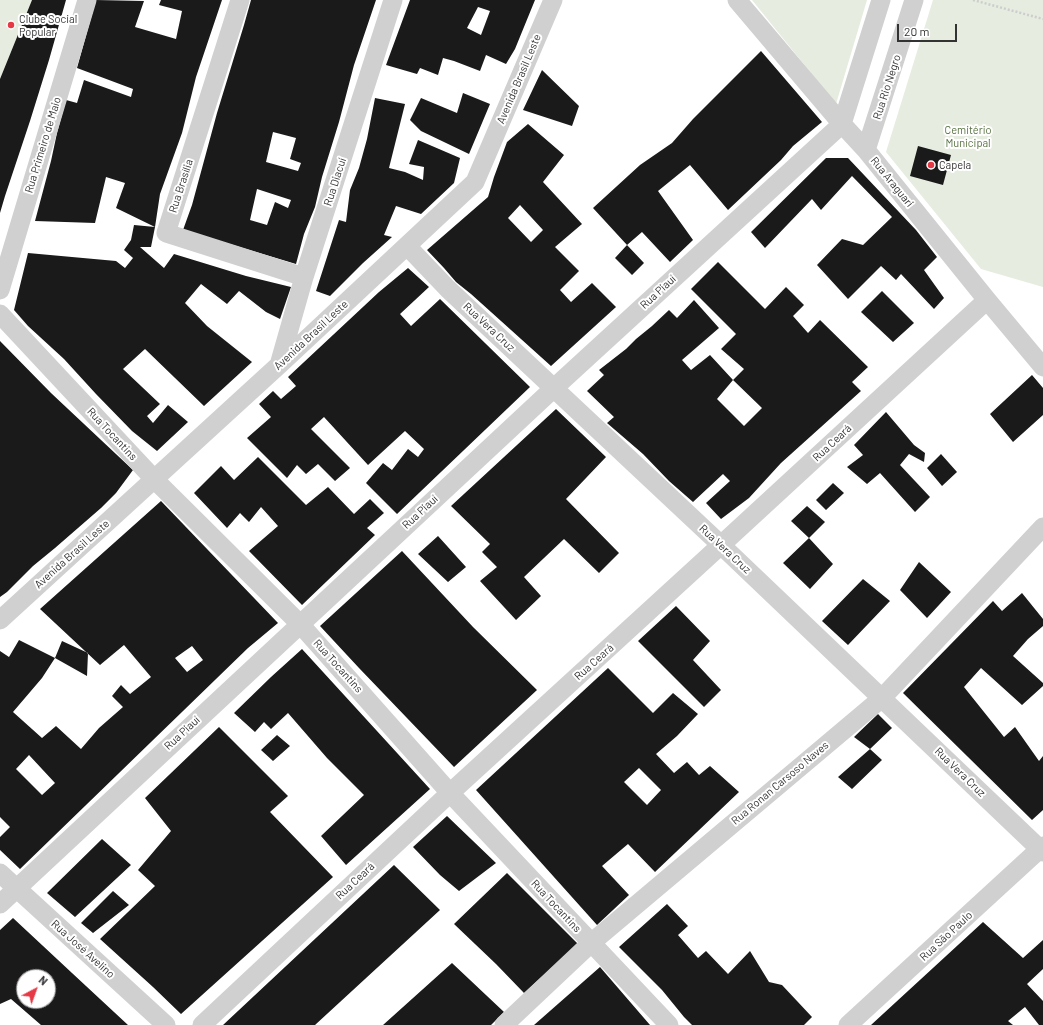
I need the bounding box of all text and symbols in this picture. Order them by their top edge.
place label: Clube Social Popular [19,12,77,38]
scale bar [899,16,959,42]
marker: Clube Social Popular [6,20,16,30]
text: 20 m [904,24,930,38]
street label: Avenida Brasil Leste [494,32,544,126]
street label: Rua Rio Negro [870,53,904,121]
street label: Rua Primeiro de Maio [22,95,64,195]
park label: Cemitério Municipal [945,123,991,149]
street label: Rua Araguari [868,154,916,210]
street label: Rua Diacuí [321,156,349,208]
street label: Rua Brasília [166,158,196,214]
place label: Capela [939,158,971,172]
marker: Capela [926,160,936,170]
street label: Rua Piauí [638,272,678,312]
street label: Avenida Brasil Leste [271,297,351,373]
street label: Rua Vera Cruz [461,300,517,354]
street label: Rua Tocantins [84,405,140,463]
street label: Rua Ceará [810,422,854,464]
street label: Rua Piauí [400,492,440,532]
street label: Avenida Brasil Leste [32,517,112,591]
street label: Rua Vera Cruz [697,522,753,576]
street label: Rua Tocantins [311,637,365,695]
street label: Rua Ceará [572,641,616,683]
street label: Rua Piauí [162,713,202,753]
street label: Rua Ronan Carsoso Naves [729,738,831,828]
street label: Rua Vera Cruz [932,744,988,800]
street label: Rua Ceará [333,860,377,902]
street label: Rua Tocantins [528,877,584,935]
street label: Rua São Paulo [917,908,975,964]
street label: Rua José Avelino [49,917,117,981]
north arrow [16,969,56,1009]
text: N [37,973,51,988]

